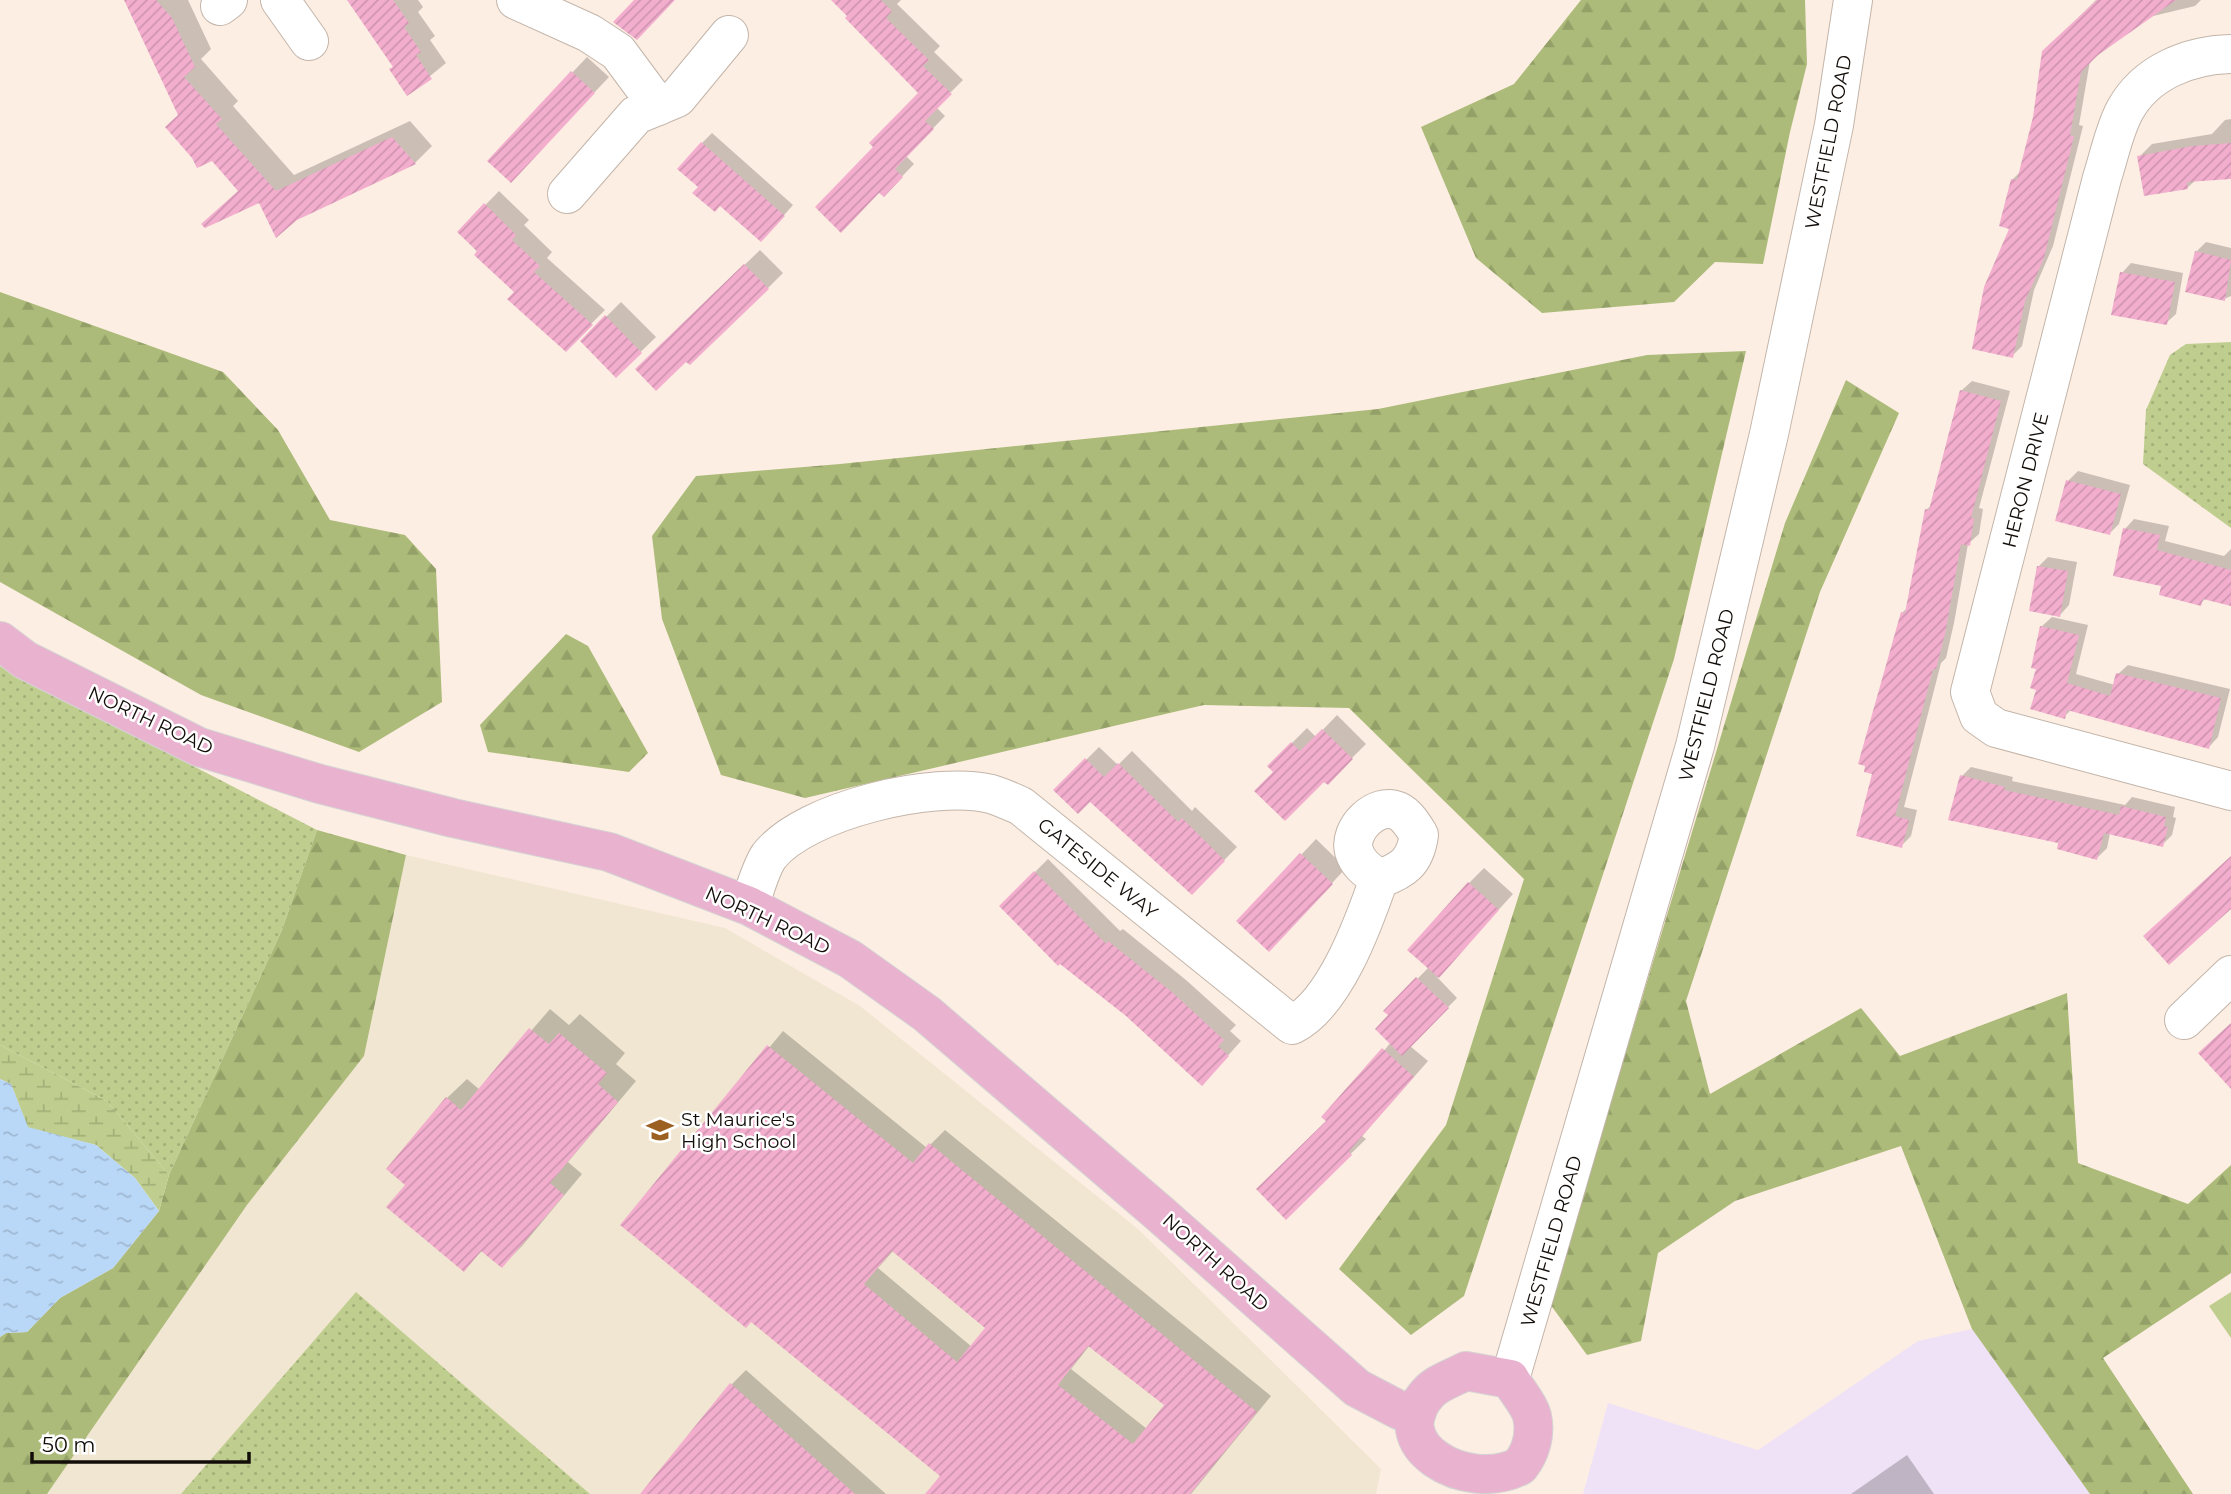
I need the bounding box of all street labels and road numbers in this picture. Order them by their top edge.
street label: WESTFIELD ROAD [1800,53,1857,231]
street label: HERON DRIVE [1998,410,2053,550]
street label: WESTFIELD ROAD [1674,606,1739,784]
street label: NORTH ROAD [85,681,217,759]
street label: GATESIDE WAY [1033,813,1163,924]
street label: NORTH ROAD [702,881,834,959]
street label: WESTFIELD ROAD [1516,1153,1587,1329]
street label: NORTH ROAD [1158,1209,1274,1316]

